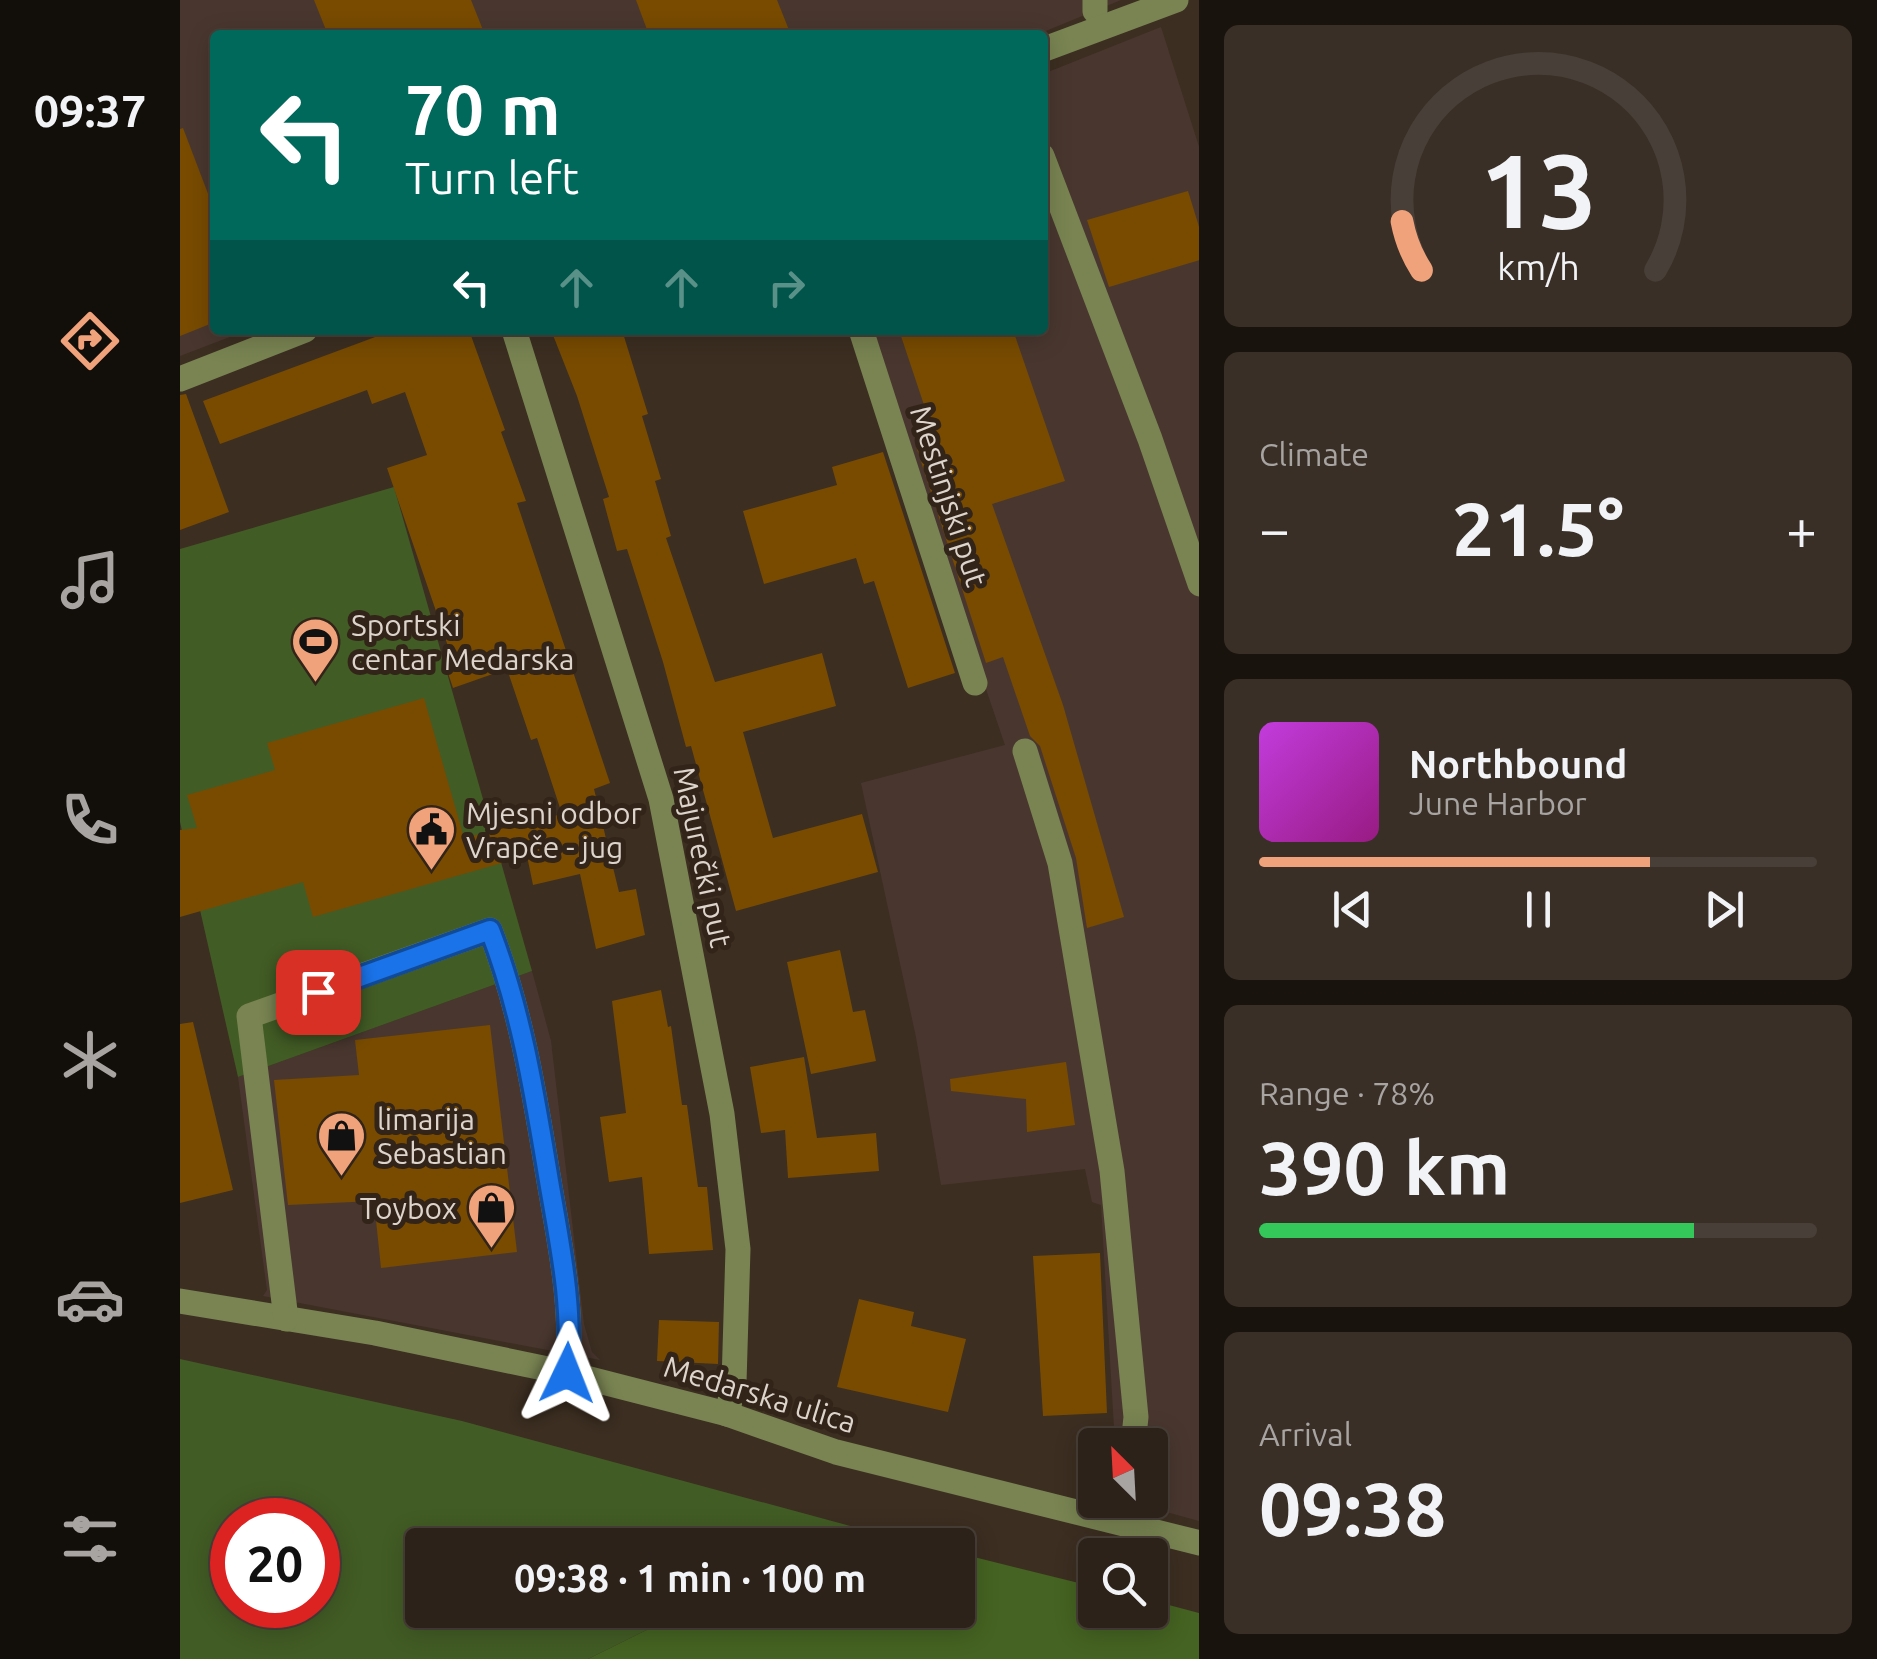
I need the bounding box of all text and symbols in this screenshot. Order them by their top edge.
icon: left [240,70,370,200]
text: 70 m [405,70,561,148]
text: 09:37 [34,85,146,136]
text: 13 [1479,131,1597,248]
text: Turn left [405,152,579,203]
text: km/h [1497,247,1579,287]
icon: left [444,260,499,315]
icon: ahead [549,260,604,315]
icon: ahead [654,260,709,315]
icon: right [759,260,814,315]
icon: directions [55,306,125,376]
street label: Mestinjski put [904,401,994,591]
text: Climate [1259,436,1369,472]
text: 21.5° [1452,486,1624,570]
text: − [1259,498,1290,559]
text: + [1786,498,1817,559]
icon: music [55,545,125,615]
place label: Sportski centar Medarska [351,608,574,676]
sports icon: Sportski centar Medarska [290,616,342,684]
text: Northbound [1409,743,1627,785]
street label: Majurečki put [667,764,739,951]
icon: phone [55,785,125,855]
text: June Harbor [1409,785,1587,821]
place label: Mjesni odbor Vrapče - jug [466,796,642,864]
public building icon: Mjesni odbor Vrapče - jug [405,804,457,872]
icon: previous [1325,882,1380,937]
icon: pause [1511,882,1566,937]
icon: next [1697,882,1752,937]
pin [276,950,361,1035]
icon: arrive [291,965,346,1020]
icon: climate [55,1025,125,1095]
text: Range · 78% [1259,1075,1435,1111]
place label: limarija Sebastian [377,1102,507,1170]
shop icon: limarija Sebastian [316,1110,368,1178]
text: 390 km [1259,1125,1510,1209]
shop icon: Toybox [466,1182,518,1250]
place label: Toybox [360,1191,457,1225]
icon: car [55,1264,125,1334]
position arrow [515,1321,619,1425]
street label: Medarska ulica [660,1349,860,1439]
text: Arrival [1259,1416,1352,1452]
north arrow [1078,1428,1168,1518]
map controls [1078,1428,1168,1628]
text: 09:38 [1259,1466,1447,1550]
speed limit sign: 20 [210,1498,340,1628]
icon: filters [55,1504,125,1574]
button: search [1078,1538,1168,1628]
text: 09:38 · 1 min · 100 m [514,1557,866,1599]

